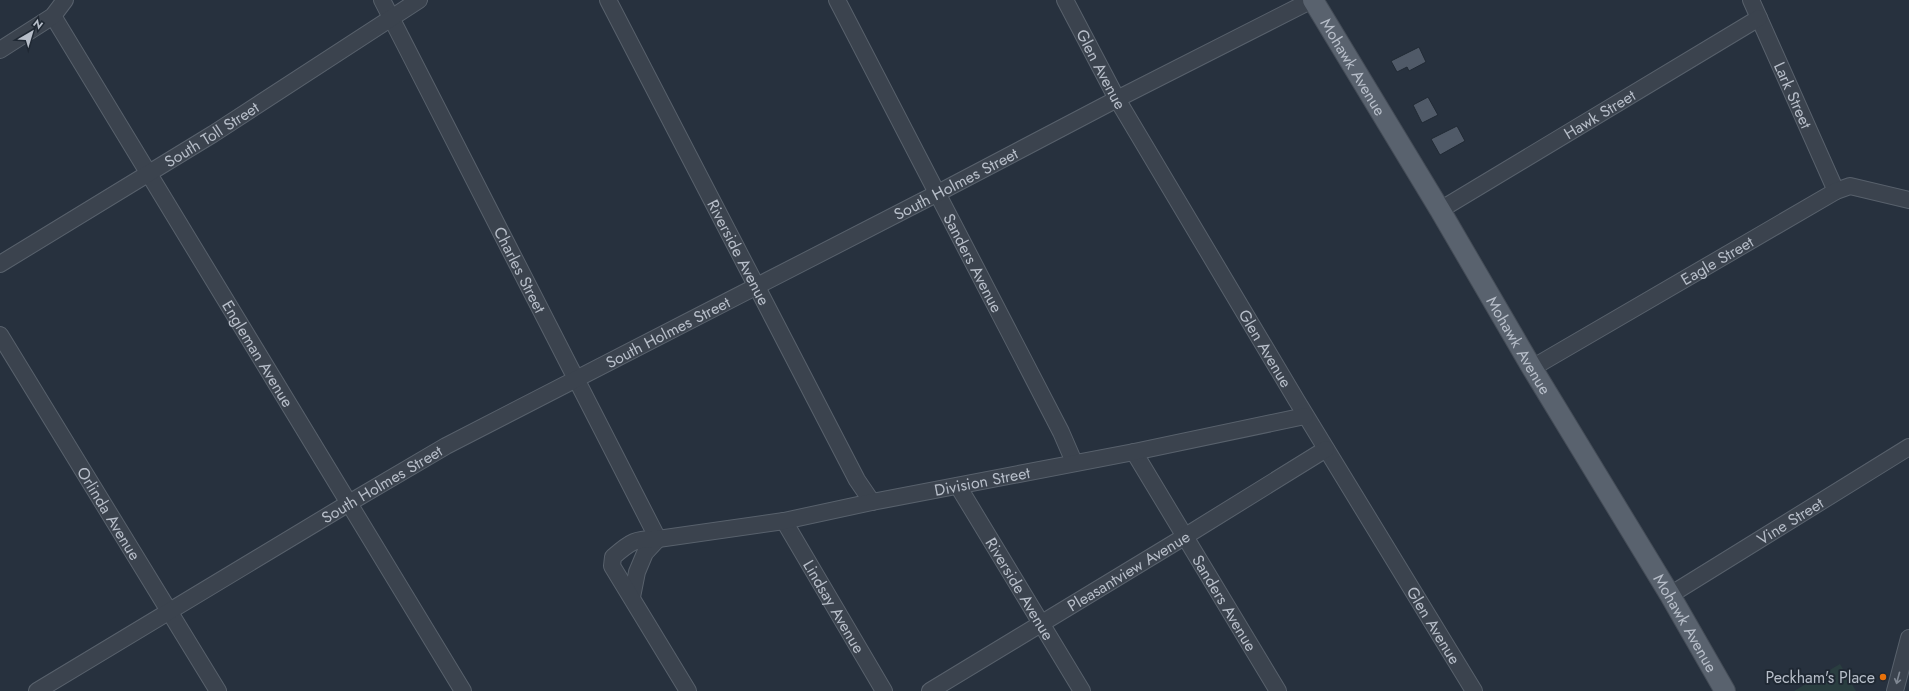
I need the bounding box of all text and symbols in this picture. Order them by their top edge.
north arrow [12,12,52,52]
street label: Mohawk Avenue [1315,14,1391,120]
text: N [30,15,47,33]
street label: Glen Avenue [1070,25,1132,114]
street label: Lark Street [1768,58,1818,132]
street label: Hawk Street [1559,84,1640,145]
street label: South Toll Street [160,96,264,173]
street label: South Holmes Street [890,142,1022,226]
street label: Riverside Avenue [701,195,775,309]
street label: Sanders Avenue [938,209,1008,317]
street label: Charles Street [488,223,551,317]
street label: Eagle Street [1677,230,1758,291]
street label: South Holmes Street [602,291,734,374]
street label: Mohawk Avenue [1481,292,1556,399]
street label: Engleman Avenue [216,296,299,412]
street label: Glen Avenue [1233,305,1297,392]
street label: South Holmes Street [317,440,447,529]
street label: Division Street [932,461,1032,502]
street label: Orlinda Avenue [71,462,146,565]
street label: Vine Street [1752,492,1828,551]
street label: Pleasantview Avenue [1063,525,1194,617]
street label: Riverside Avenue [980,533,1060,645]
street label: Sanders Avenue [1186,550,1262,656]
street label: Lindsay Avenue [797,556,870,658]
street label: Mohawk Avenue [1648,570,1723,677]
street label: Glen Avenue [1401,582,1466,669]
place label: Peckham's Place [1765,666,1875,689]
one-way arrow [1894,671,1901,684]
marker: Peckham's Place [1878,672,1888,682]

